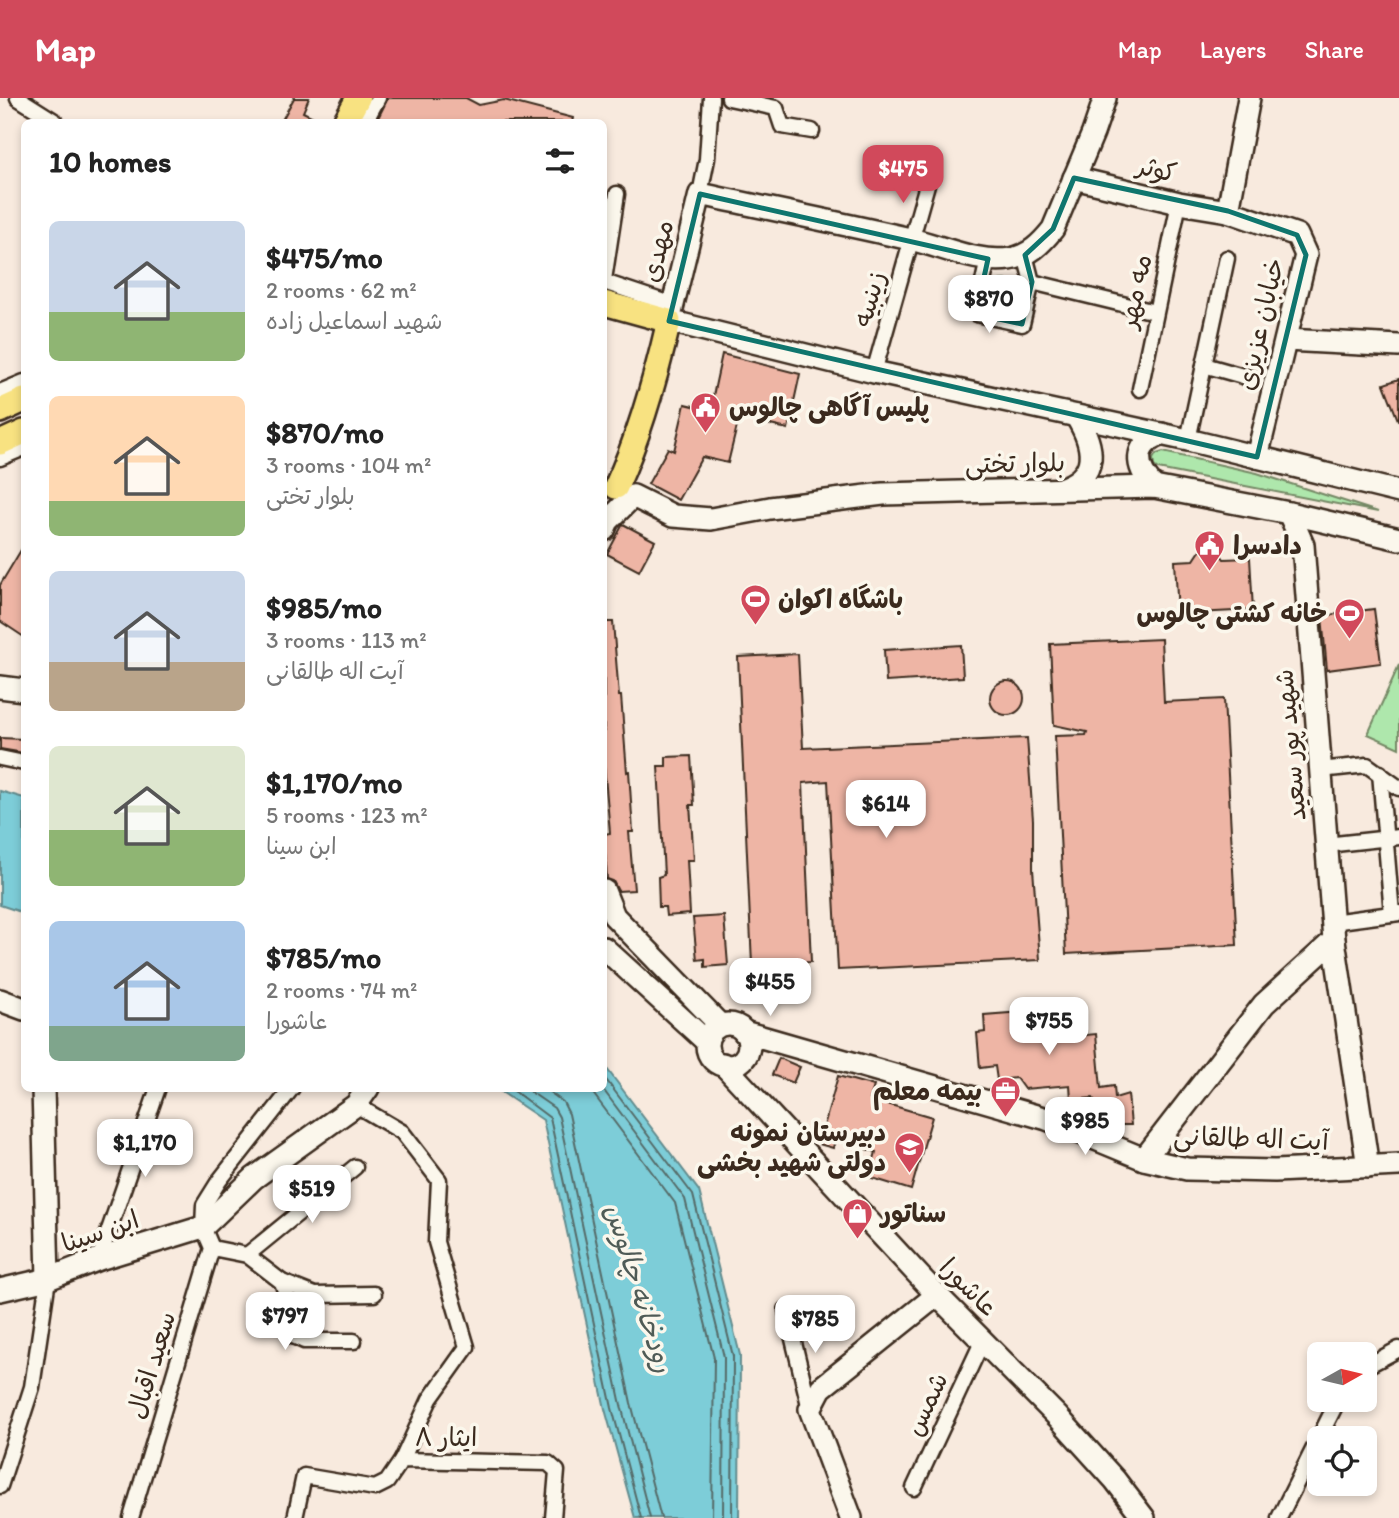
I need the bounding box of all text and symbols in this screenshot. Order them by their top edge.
text: Map [35,30,96,69]
text: Map [1118,35,1162,64]
text: Layers [1200,35,1267,64]
text: Share [1305,35,1364,64]
icon: filters [541,142,579,180]
text: 10 homes [49,143,172,180]
pin: $475 [862,146,944,205]
street label: کوثر [1132,149,1180,189]
text: $475 [879,154,927,182]
street label: مهدی [634,217,680,285]
text: $475/mo [266,239,383,276]
icon: home [105,249,189,333]
street label: مه مهر [1111,251,1158,333]
street label: خیابان عزیزی [1229,255,1291,393]
street label: زینبیه [846,267,892,331]
pin: $870 [948,275,1030,335]
text: 2 rooms · 62 m² [266,276,417,304]
text: $870 [964,284,1014,312]
text: شهید اسماعیل زاده [266,307,443,335]
public building icon: پلیس آگاهی چالوس [689,390,723,434]
place label: پلیس آگاهی چالوس [729,391,930,424]
text: $870/mo [266,414,384,451]
icon: home [105,424,189,508]
street label: بلوار تختی [965,446,1065,481]
text: 3 rooms · 104 m² [266,451,431,479]
text: بلوار تختی [266,482,355,510]
public building icon: دادسرا [1193,528,1227,572]
place label: دادسرا [1233,529,1302,561]
sports icon: باشگاه اکوان [738,582,772,626]
place label: باشگاه اکوان [778,583,903,616]
text: $985/mo [266,589,382,626]
sports icon: خانه کشتی چالوس [1333,596,1367,640]
place label: خانه کشتی چالوس [1136,597,1327,630]
icon: home [105,599,189,683]
text: 3 rooms · 113 m² [266,626,427,654]
text: آیت اله طالقانی [266,657,404,685]
street label: شهید پور سعید [1267,668,1314,822]
text: $1,170/mo [266,764,403,801]
icon: home [105,774,189,858]
pin: $614 [845,780,927,840]
text: $614 [862,789,910,817]
text: 5 rooms · 123 m² [266,801,428,829]
text: ابن سینا [266,832,337,860]
text: $785/mo [266,939,381,976]
icon: home [105,949,189,1033]
pin: $455 [729,958,811,1018]
text: $455 [745,967,795,995]
text: 2 rooms · 74 m² [266,976,418,1004]
pin: $755 [1008,998,1090,1057]
text: $755 [1025,1006,1073,1034]
text: عاشورا [266,1007,328,1035]
office icon: بیمه معلم [988,1074,1022,1118]
place label: بیمه معلم [873,1075,982,1111]
pin: $985 [1044,1098,1126,1157]
text: $985 [1061,1106,1109,1134]
place label: دبیرستان نمونه دولتی شهید بخشی [697,1116,886,1179]
pin: $1,170 [88,1119,202,1179]
street label: آیت اله طالقانی [1173,1119,1331,1158]
text: $1,170 [113,1128,177,1156]
school or university icon: دبیرستان نمونه دولتی شهید بخشی [892,1130,926,1174]
pin: $519 [271,1166,353,1225]
text: $519 [289,1174,335,1202]
shop icon: سناتور [841,1196,875,1240]
place label: سناتور [879,1197,946,1230]
water label: رودخانه چالوس [596,1199,682,1377]
street label: ابن سینا [57,1203,143,1259]
street label: عاشورا [933,1251,1005,1323]
pin: $797 [244,1292,326,1352]
pin: $785 [774,1296,856,1355]
text: $797 [262,1301,308,1329]
text: $785 [791,1304,839,1332]
street label: سعید اقبال [120,1308,182,1422]
north arrow [1307,1342,1377,1412]
map controls [1307,1342,1377,1496]
street label: شمس [898,1367,954,1441]
street label: ایثار ۸ [415,1421,477,1453]
button: locate [1307,1426,1377,1496]

